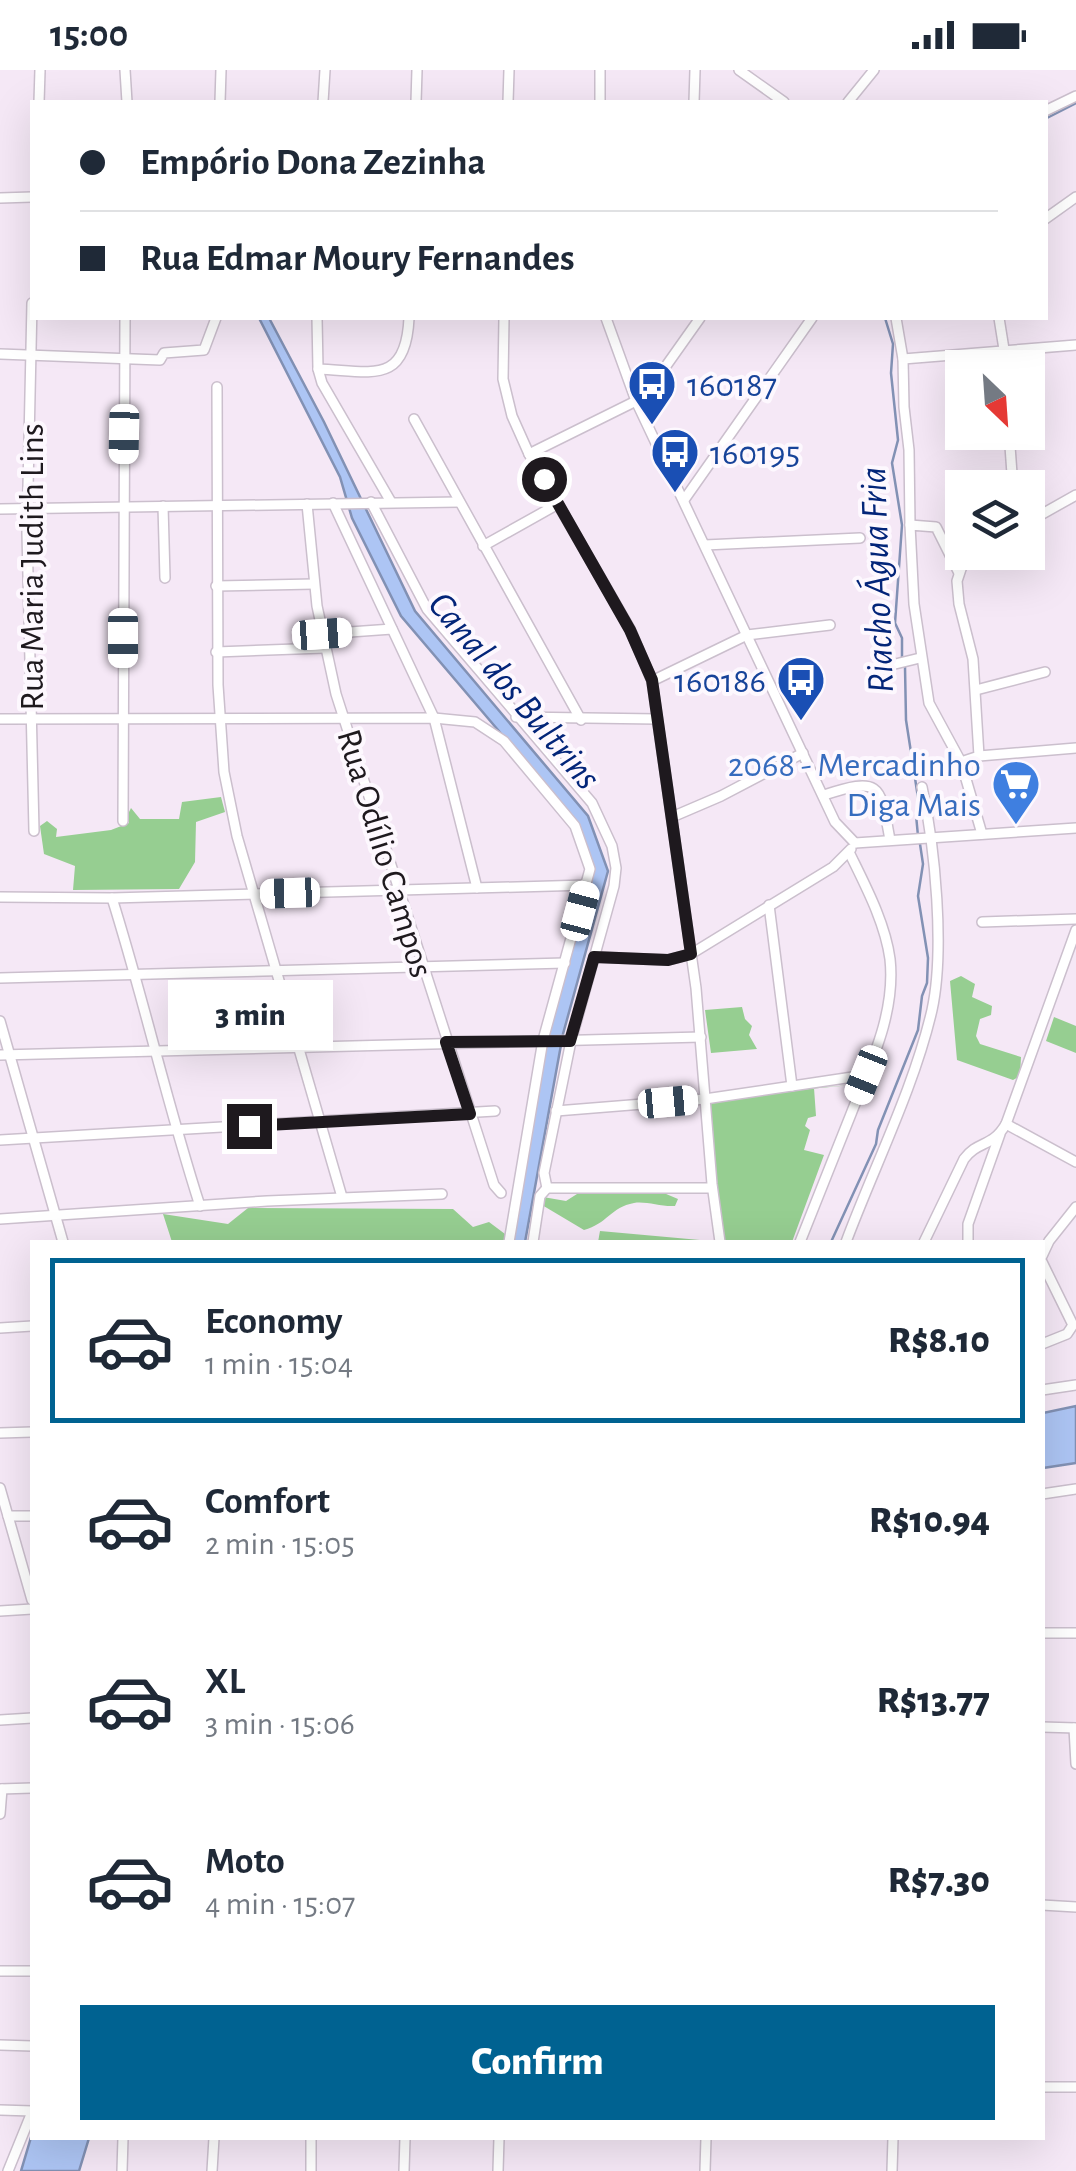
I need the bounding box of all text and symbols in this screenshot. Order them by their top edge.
text: 15:00 [50,16,128,54]
text: Empório Dona Zezinha [140,144,486,182]
text: Rua Edmar Moury Fernandes [140,240,575,278]
north arrow [945,350,1045,450]
map controls [945,350,1045,570]
bus stop icon: 160187 [626,358,678,426]
place label: 160187 [687,368,777,403]
car [108,404,140,464]
street label: Rua Maria Judith Lins [15,423,50,711]
bus stop icon: 160195 [649,426,701,494]
place label: 160195 [710,436,800,471]
route start [522,457,567,502]
water label: Riacho Água Fria [851,466,901,694]
button: layers [945,470,1045,570]
water label: Canal dos Bultrins [420,586,606,797]
car [108,608,138,668]
car [291,617,353,651]
bus stop icon: 160186 [775,654,827,722]
place label: 160186 [674,664,766,699]
street label: Rua Odílio Campos [330,725,439,982]
place label: 2068 - Mercadinho Diga Mais [728,748,981,823]
supermarket icon: 2068 - Mercadinho Diga Mais [990,758,1042,826]
car [259,877,321,909]
car [558,878,602,944]
callout: 3 min [166,981,332,1051]
text: 3 min [215,999,286,1031]
car [841,1042,891,1108]
car [637,1084,699,1120]
route end [227,1104,272,1149]
icon: car [85,1296,175,1386]
text: Economy [205,1303,343,1341]
text: R$8.10 [888,1322,990,1360]
text: 1 min · 15:04 [205,1348,353,1380]
icon: car [85,1476,175,1566]
text: Comfort [205,1483,330,1521]
text: R$10.94 [869,1502,990,1540]
text: 2 min · 15:05 [205,1528,355,1560]
icon: car [85,1656,175,1746]
text: XL [205,1663,245,1701]
text: R$13.77 [877,1682,990,1720]
text: 3 min · 15:06 [205,1708,355,1740]
icon: car [85,1836,175,1926]
text: Moto [205,1843,285,1881]
text: R$7.30 [888,1862,990,1900]
text: 4 min · 15:07 [205,1888,355,1920]
button: Confirm [80,2005,995,2120]

